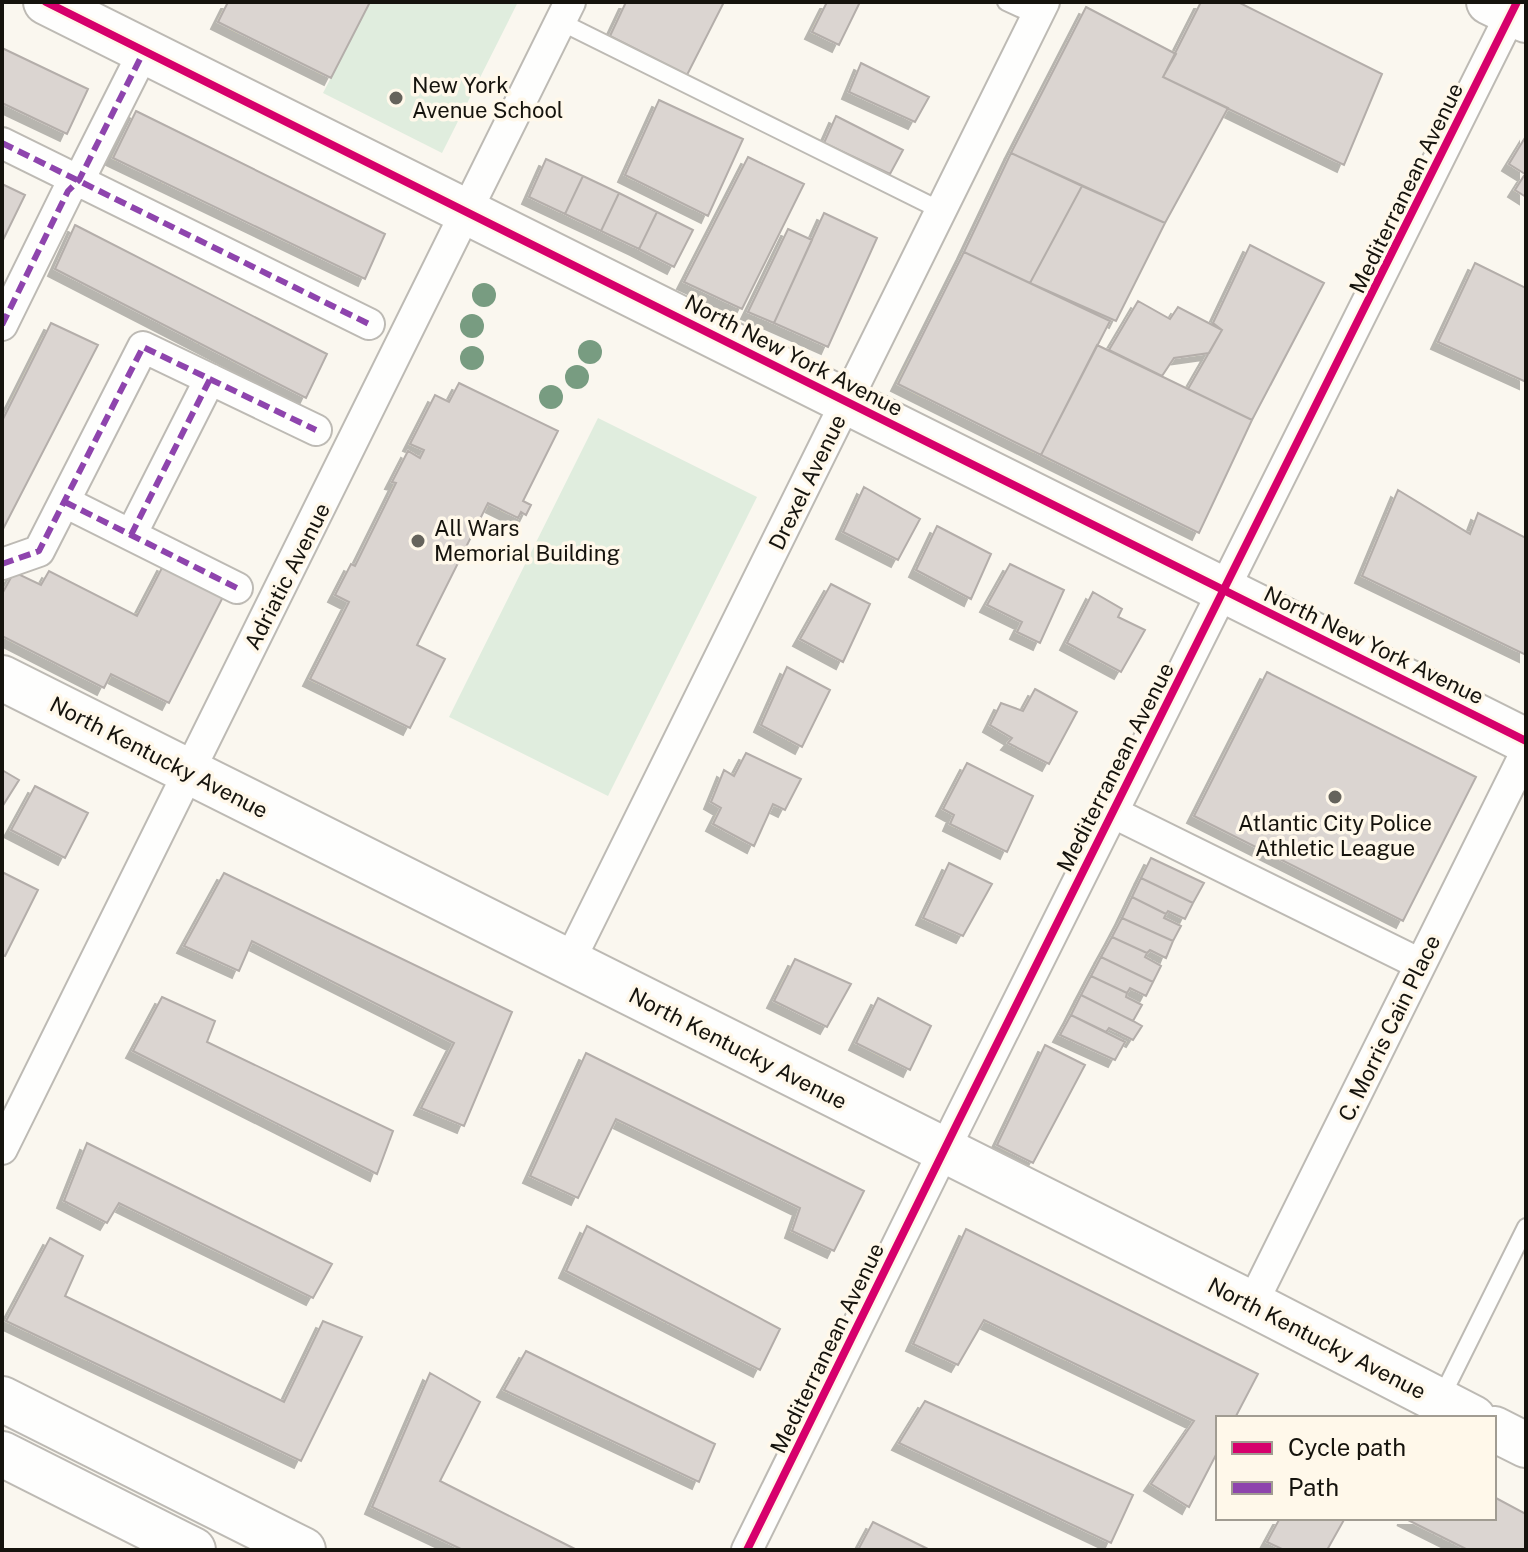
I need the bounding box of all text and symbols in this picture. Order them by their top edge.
place label: New York Avenue School [412,72,564,123]
street label: Mediterranean Avenue [1344,78,1468,298]
marker: New York Avenue School [387,89,405,107]
street label: North New York Avenue [681,289,907,421]
street label: Drexel Avenue [763,410,851,554]
street label: Adriatic Avenue [239,498,335,654]
place label: All Wars Memorial Building [434,515,620,566]
marker: All Wars Memorial Building [409,532,427,550]
street label: North New York Avenue [1260,580,1488,710]
street label: Mediterranean Avenue [1051,658,1179,876]
street label: North Kentucky Avenue [46,691,272,823]
marker: Atlantic City Police Athletic League [1326,788,1344,806]
place label: Atlantic City Police Athletic League [1238,810,1432,861]
street label: C. Morris Cain Place [1333,931,1445,1125]
street label: North Kentucky Avenue [625,982,851,1114]
street label: Mediterranean Avenue [765,1238,889,1458]
street label: North Kentucky Avenue [1204,1272,1430,1404]
legend [1216,1416,1496,1520]
text: Cycle path [1288,1433,1406,1461]
text: Path [1288,1473,1339,1501]

